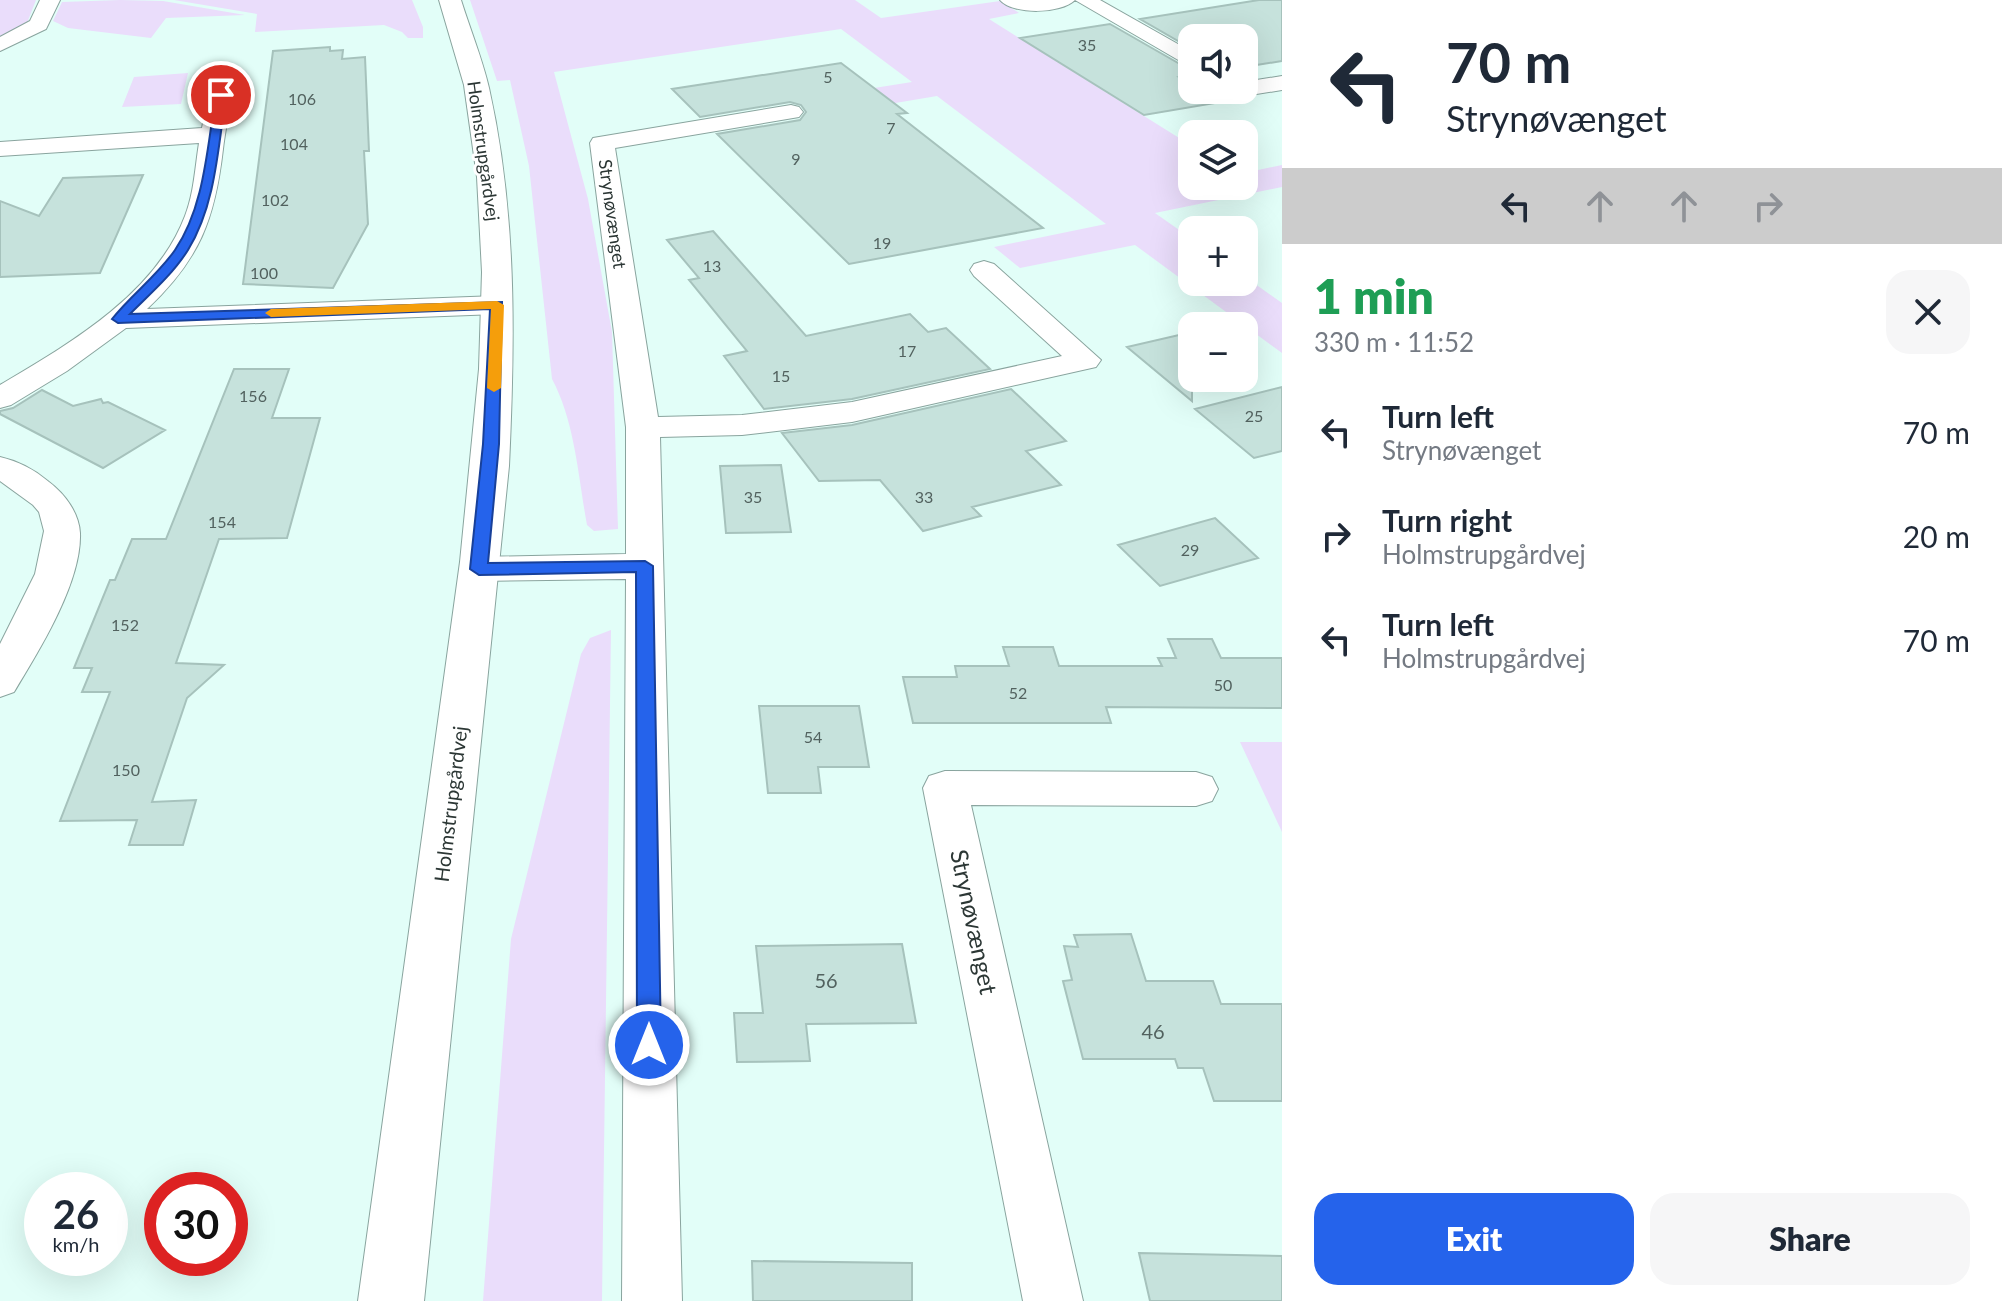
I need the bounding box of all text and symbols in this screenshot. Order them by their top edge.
map controls [1178,24,1258,392]
button: sound [1178,24,1258,104]
text: 70 m [1446,28,1571,95]
icon: left [1314,32,1418,136]
house number: 35 [1078,35,1096,54]
pin [187,61,255,129]
house number: 5 [823,67,833,86]
icon: arrive [199,73,243,117]
street label: Holmstrupgårdvej [463,79,505,222]
house number: 106 [288,89,316,108]
text: Strynøvænget [1446,96,1667,140]
house number: 7 [886,118,896,137]
button: layers [1178,120,1258,200]
house number: 104 [280,134,308,153]
house number: 9 [791,149,801,168]
street label: Strynøvænget [594,158,632,271]
icon: left [1494,184,1538,228]
icon: ahead [1578,184,1622,228]
icon: ahead [1662,184,1706,228]
icon: right [1746,184,1790,228]
house number: 102 [261,190,289,209]
button: + [1178,216,1258,296]
house number: 19 [873,233,891,252]
house number: 13 [703,256,721,275]
house number: 100 [250,263,278,282]
text: 1 min [1314,267,1434,324]
button: close [1886,270,1970,354]
button: − [1178,312,1258,392]
text: 330 m · 11:52 [1314,326,1474,358]
house number: 17 [898,341,916,360]
house number: 15 [772,366,790,385]
house number: 156 [239,386,267,405]
text: Turn left [1382,398,1494,434]
house number: 25 [1245,406,1263,425]
icon: left [1314,410,1358,454]
text: 70 m [1903,414,1970,450]
text: Strynøvænget [1382,434,1541,466]
house number: 35 [744,487,762,506]
house number: 33 [915,487,933,506]
text: Turn right [1382,502,1512,538]
house number: 154 [208,512,236,531]
icon: right [1314,514,1358,558]
text: 20 m [1903,518,1970,554]
text: Holmstrupgårdvej [1382,538,1586,570]
house number: 29 [1181,540,1199,559]
text: Turn left [1382,606,1494,642]
house number: 152 [111,615,139,634]
icon: left [1314,618,1358,662]
text: 70 m [1903,622,1970,658]
text: Holmstrupgårdvej [1382,642,1586,674]
house number: 50 [1214,675,1232,694]
house number: 52 [1009,683,1027,702]
street label: Holmstrupgårdvej [429,725,471,883]
house number: 54 [804,727,822,746]
house number: 150 [112,760,140,779]
street label: Strynøvænget [945,847,1004,997]
house number: 56 [814,968,838,992]
position arrow [607,1003,691,1087]
house number: 46 [1141,1019,1165,1043]
speed limit sign: 30 [144,1172,248,1276]
text: 26 [53,1190,99,1238]
button: Exit [1314,1193,1634,1285]
button: Share [1650,1193,1970,1285]
text: km/h [53,1232,99,1256]

